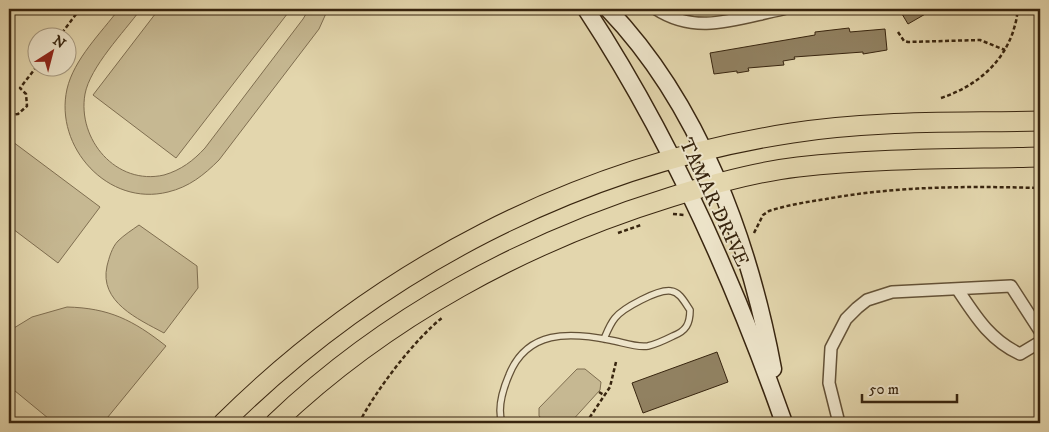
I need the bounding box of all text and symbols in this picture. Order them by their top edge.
north arrow [28,28,78,78]
text: N [49,32,69,53]
street label: TAMAR DRIVE [673,134,754,271]
scale bar [862,372,956,404]
text: 50 m [869,380,899,399]

